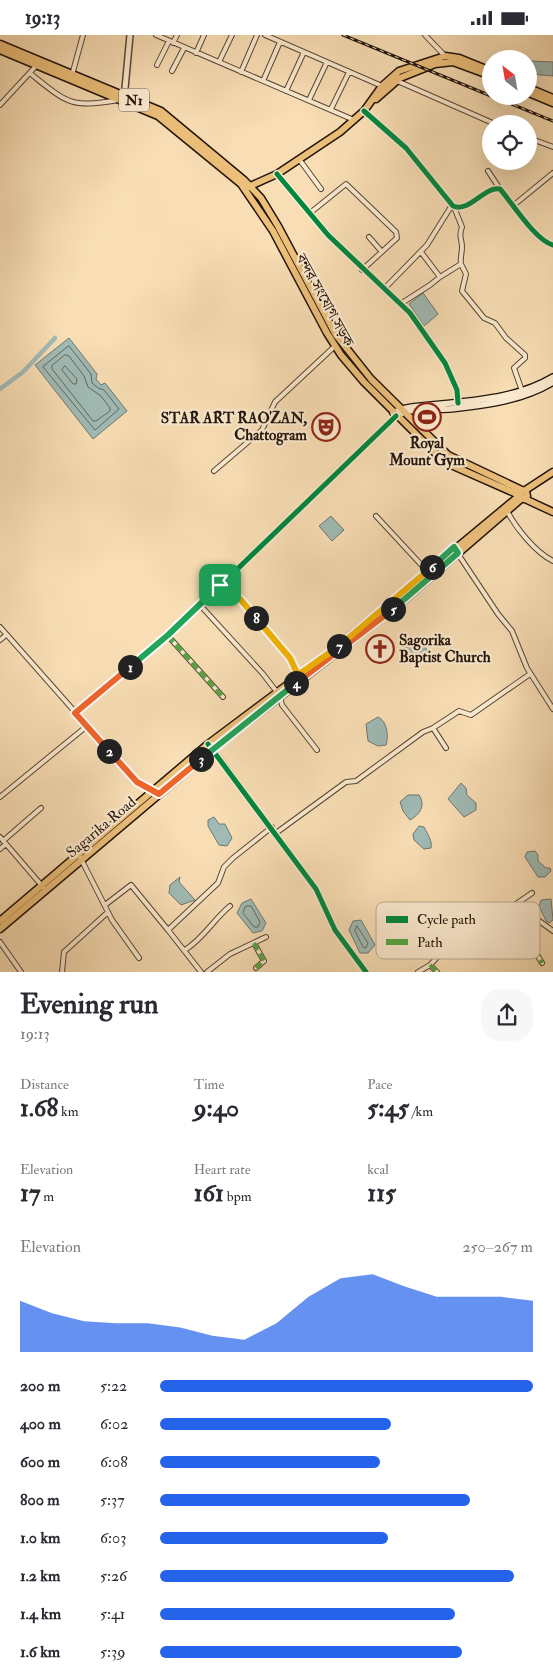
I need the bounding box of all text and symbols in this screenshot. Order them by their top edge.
text: 19:13 [25,6,60,30]
north arrow [482,50,538,105]
map controls [482,50,537,170]
road number: N1 [119,89,149,111]
button: locate [482,115,537,170]
street label: বন্দর সংযোগ সড়ক [291,250,358,350]
sports icon: Royal Mount Gym [412,402,442,432]
place label: STAR ART RAOZAN, Chattogram [161,409,307,446]
theatre icon: STAR ART RAOZAN, Chattogram [311,412,341,442]
place label: Royal Mount Gym [388,434,465,471]
pin: 6 [420,555,444,579]
text: 6 [429,559,436,576]
pin [199,564,241,606]
icon: arrive [206,571,234,599]
pin: 5 [380,597,406,621]
text: 5 [390,601,397,618]
pin: 8 [244,605,268,631]
text: 8 [253,610,260,627]
place label: Sagorika Baptist Church [399,631,491,668]
pin: 7 [326,633,352,659]
church icon: Sagorika Baptist Church [365,634,395,664]
text: 7 [336,638,343,655]
pin: 1 [118,655,142,679]
text: 1 [128,659,133,676]
pin: 4 [284,671,308,695]
text: 4 [293,675,300,692]
pin: 2 [96,739,122,763]
text: 2 [106,743,113,760]
pin: 3 [188,747,214,771]
text: 3 [199,751,204,768]
street label: Sagarika Road [63,792,141,862]
legend [376,902,540,959]
text: Cycle path [417,911,477,929]
text: Path [417,934,443,951]
text: Evening run [20,987,158,1022]
button: share [481,989,533,1041]
text: 19:13 [20,1024,50,1044]
text: Distance [20,1076,69,1093]
text: Time [194,1076,224,1093]
text: Pace [367,1076,392,1093]
text: 1.68 [20,1093,58,1124]
text: 9:40 [194,1093,239,1124]
text: 5:45 [367,1093,409,1124]
text: km [58,1103,79,1120]
text: /km [409,1103,433,1120]
text: Elevation [20,1161,73,1178]
text: Heart rate [194,1161,251,1178]
text: kcal [367,1161,389,1178]
text: 17 [20,1178,40,1209]
text: 161 [194,1178,224,1209]
text: 115 [367,1178,396,1209]
text: m [40,1188,54,1205]
text: bpm [224,1188,252,1205]
text: Elevation [20,1237,81,1257]
text: 250–267 m [462,1237,533,1257]
text: 200 m [20,1376,60,1396]
text: 5:22 [100,1376,127,1396]
text: 400 m [20,1414,61,1434]
text: 6:02 [100,1414,128,1434]
text: 600 m [20,1452,60,1472]
text: 6:08 [100,1452,128,1472]
text: 800 m [20,1490,60,1510]
text: 5:37 [100,1490,124,1510]
text: 1.0 km [20,1528,60,1548]
text: 6:03 [100,1528,126,1548]
text: 1.2 km [20,1566,60,1586]
text: 5:26 [100,1566,127,1586]
text: 1.4 km [20,1604,61,1624]
text: 5:41 [100,1604,125,1624]
text: 1.6 km [20,1642,60,1662]
text: 5:39 [100,1642,125,1662]

